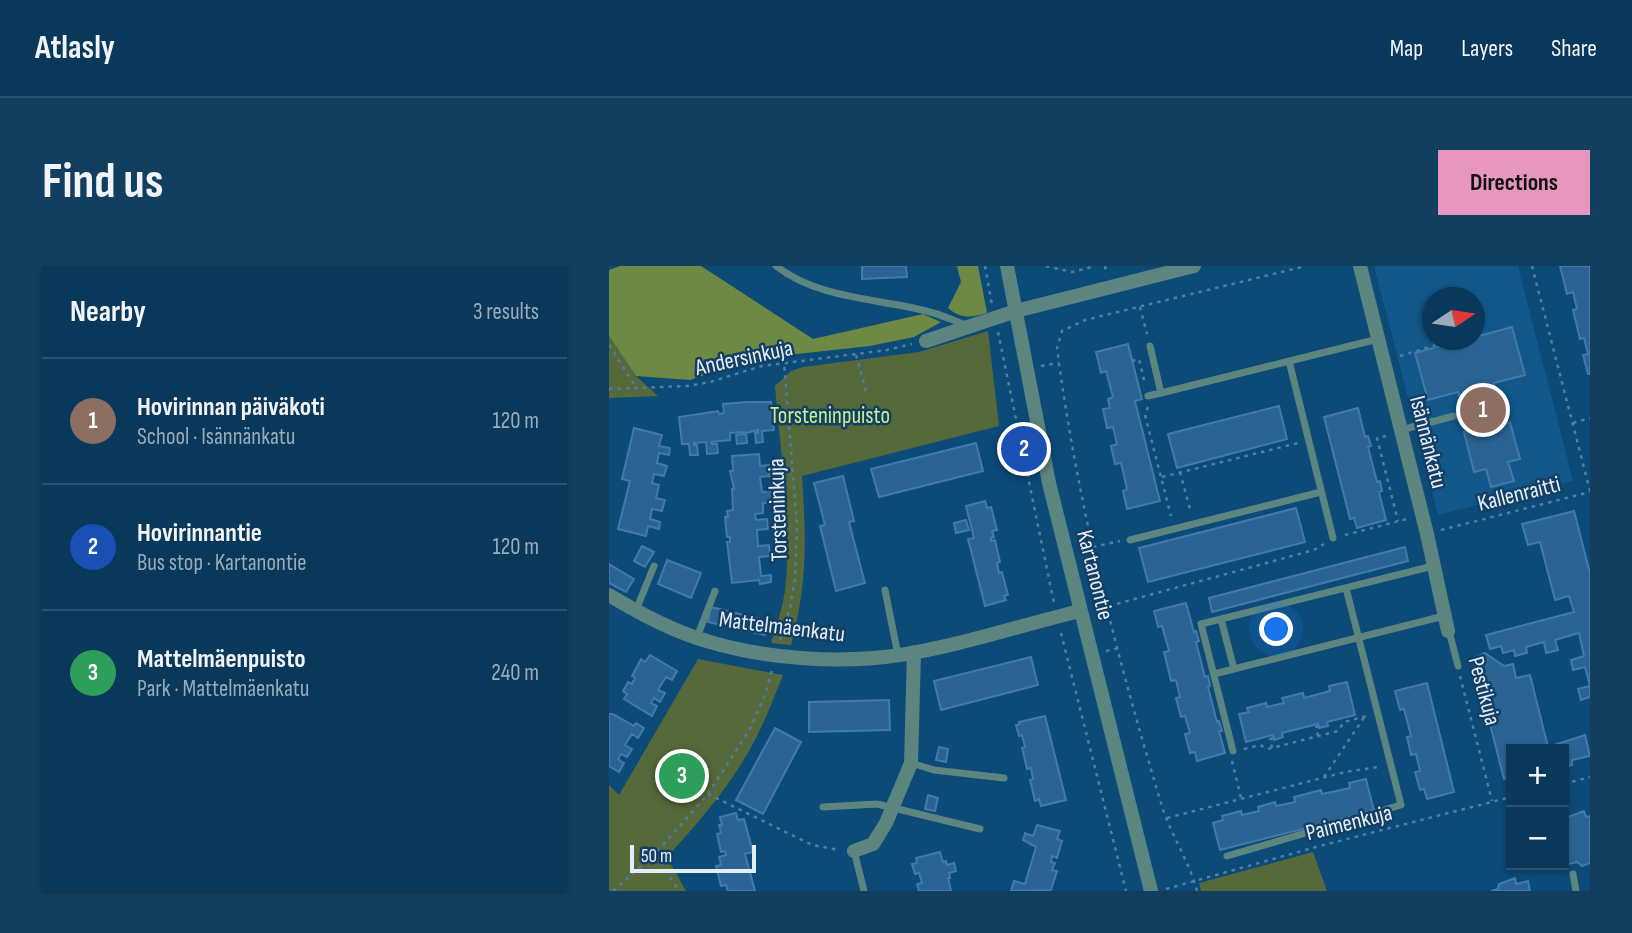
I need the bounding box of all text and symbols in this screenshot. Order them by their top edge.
text: Atlasly [35,28,115,68]
text: Map [1390,34,1423,63]
text: Layers [1461,34,1513,63]
text: Share [1551,34,1597,63]
button: Directions [1438,150,1590,215]
text: Find us [42,153,164,212]
north arrow [1422,287,1485,350]
text: Nearby [70,294,146,330]
text: 3 results [473,298,539,326]
street label: Andersinkuja [692,334,795,382]
pin: 1 [1460,384,1506,436]
text: Hovirinnan päiväkoti [137,392,325,423]
street label: Isännänkatu [1403,393,1453,491]
park label: Torsteninpuisto [770,402,890,430]
text: 1 [88,407,98,435]
text: 120 m [493,407,539,435]
text: School · Isännänkatu [137,423,295,451]
pin: 2 [1001,423,1047,475]
street label: Torsteninkuja [762,458,794,562]
street label: Kallenraitti [1475,470,1563,518]
text: Hovirinnantie [137,518,262,549]
street label: Kartanontie [1070,527,1120,623]
text: 2 [88,533,98,561]
text: 120 m [493,533,539,561]
text: Bus stop · Kartanontie [137,549,307,577]
street label: Mattelmäenkatu [717,605,847,649]
your location [1259,612,1293,646]
text: Mattelmäenpuisto [137,644,306,675]
street label: Pestikuja [1461,654,1507,728]
text: 3 [88,659,98,687]
text: 240 m [491,659,539,687]
text: Park · Mattelmäenkatu [137,675,309,703]
map controls [1506,744,1569,870]
button: + [1506,744,1569,807]
pin: 3 [659,750,705,802]
street label: Paimenkuja [1303,799,1395,847]
button: − [1506,807,1569,870]
scale bar [630,842,756,874]
text: 50 m [641,845,672,868]

